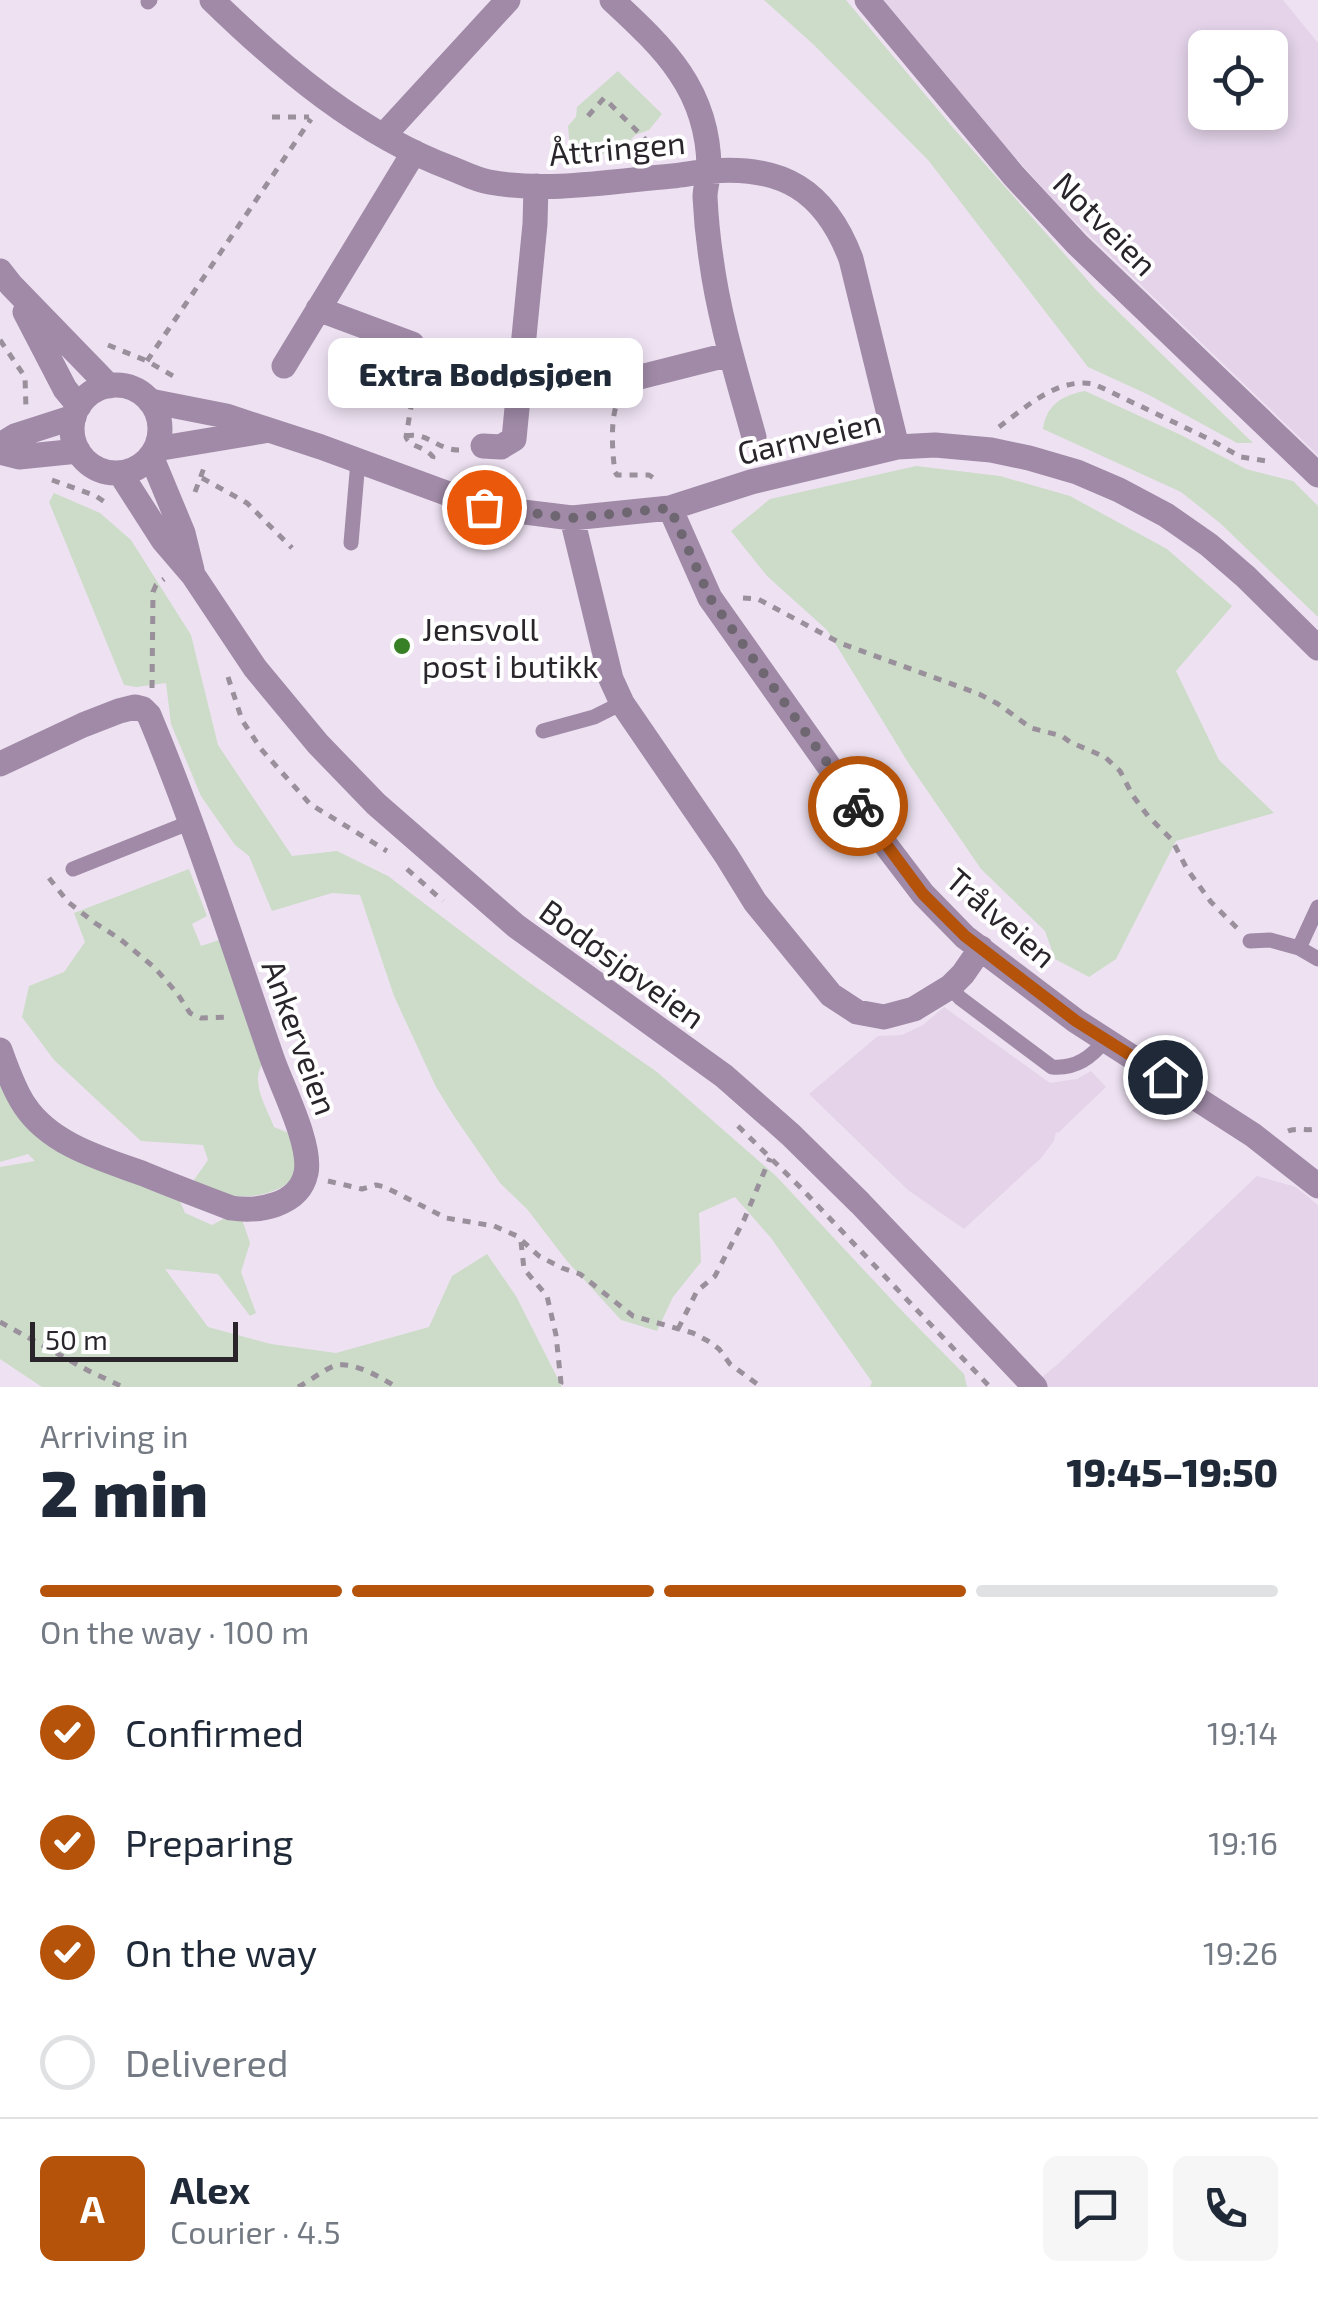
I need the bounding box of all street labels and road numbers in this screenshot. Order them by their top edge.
street label: Åttringen [547,122,687,172]
street label: Notveien [1046,163,1166,283]
street label: Garnveien [733,401,885,471]
street label: Trålveien [940,859,1064,975]
street label: Bodøsjøveien [533,890,713,1036]
street label: Ankerveien [255,954,347,1120]

